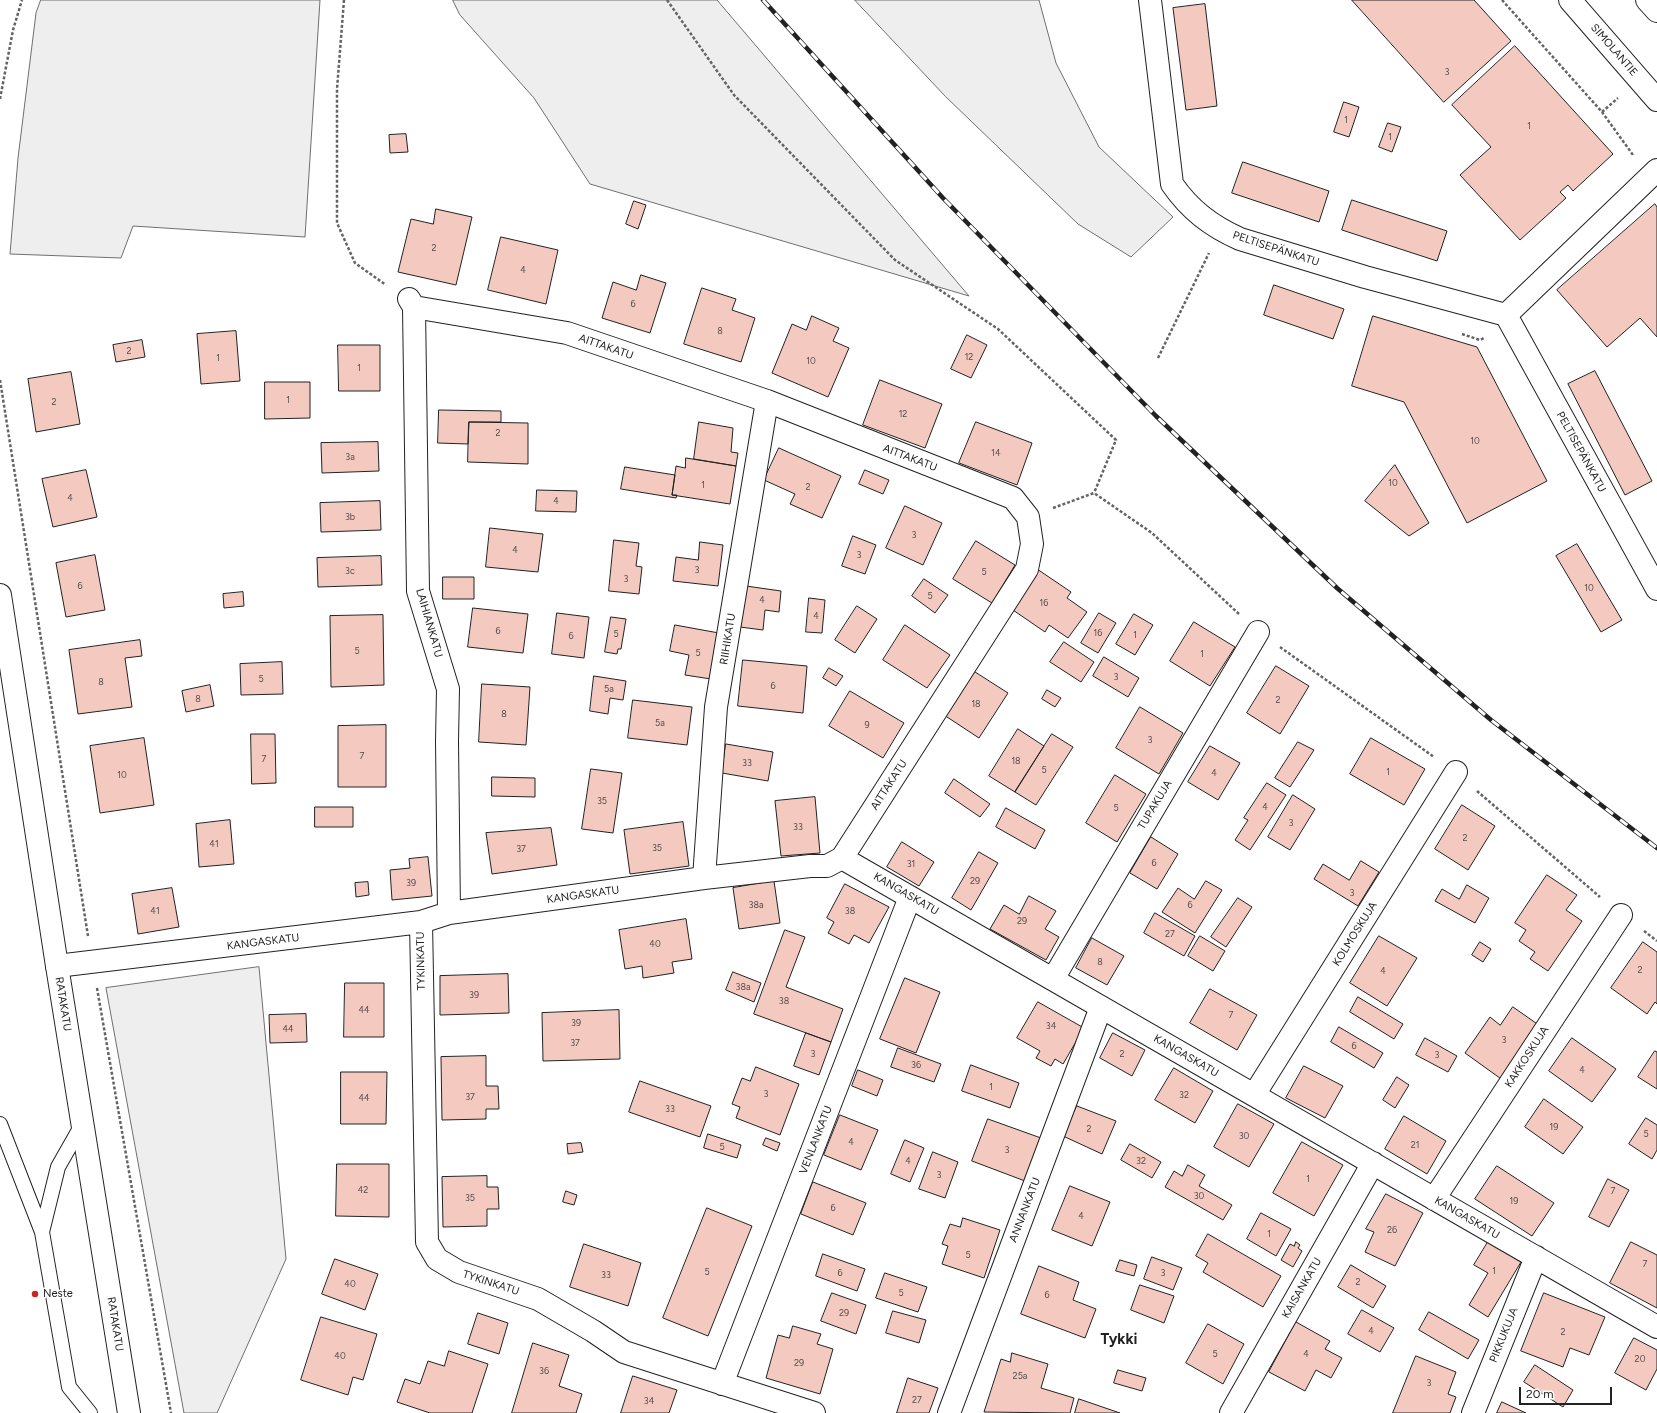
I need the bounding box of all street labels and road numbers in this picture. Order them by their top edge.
street label: SIMOLANTIE [1588,21,1640,79]
street label: PELTISEPÄNKATU [1231,229,1321,269]
street label: AITTAKATU [577,331,635,363]
street label: PELTISEPÄNKATU [1553,409,1609,495]
street label: AITTAKATU [881,442,939,474]
street label: LAIHIANKATU [413,587,445,659]
street label: RIIHIKATU [717,612,739,666]
street label: AITTAKATU [868,757,910,813]
street label: TUPAKUJA [1135,778,1175,832]
street label: KANGASKATU [871,870,941,918]
street label: KANGASKATU [546,883,620,907]
street label: KOLMOSKUJA [1330,899,1380,969]
street label: KANGASKATU [226,931,300,953]
street label: TYKINKATU [414,931,428,991]
street label: RATAKATU [52,976,74,1032]
street label: KAKKOSKUJA [1502,1024,1552,1090]
street label: KANGASKATU [1151,1032,1221,1080]
street label: VENLANKATU [797,1104,835,1176]
street label: ANNANKATU [1007,1176,1043,1244]
street label: KANGASKATU [1432,1194,1502,1242]
street label: KAISANKATU [1279,1255,1325,1321]
street label: TYKINKATU [461,1268,521,1298]
street label: RATAKATU [104,1296,126,1352]
street label: PIKKUKUJA [1487,1306,1521,1364]

